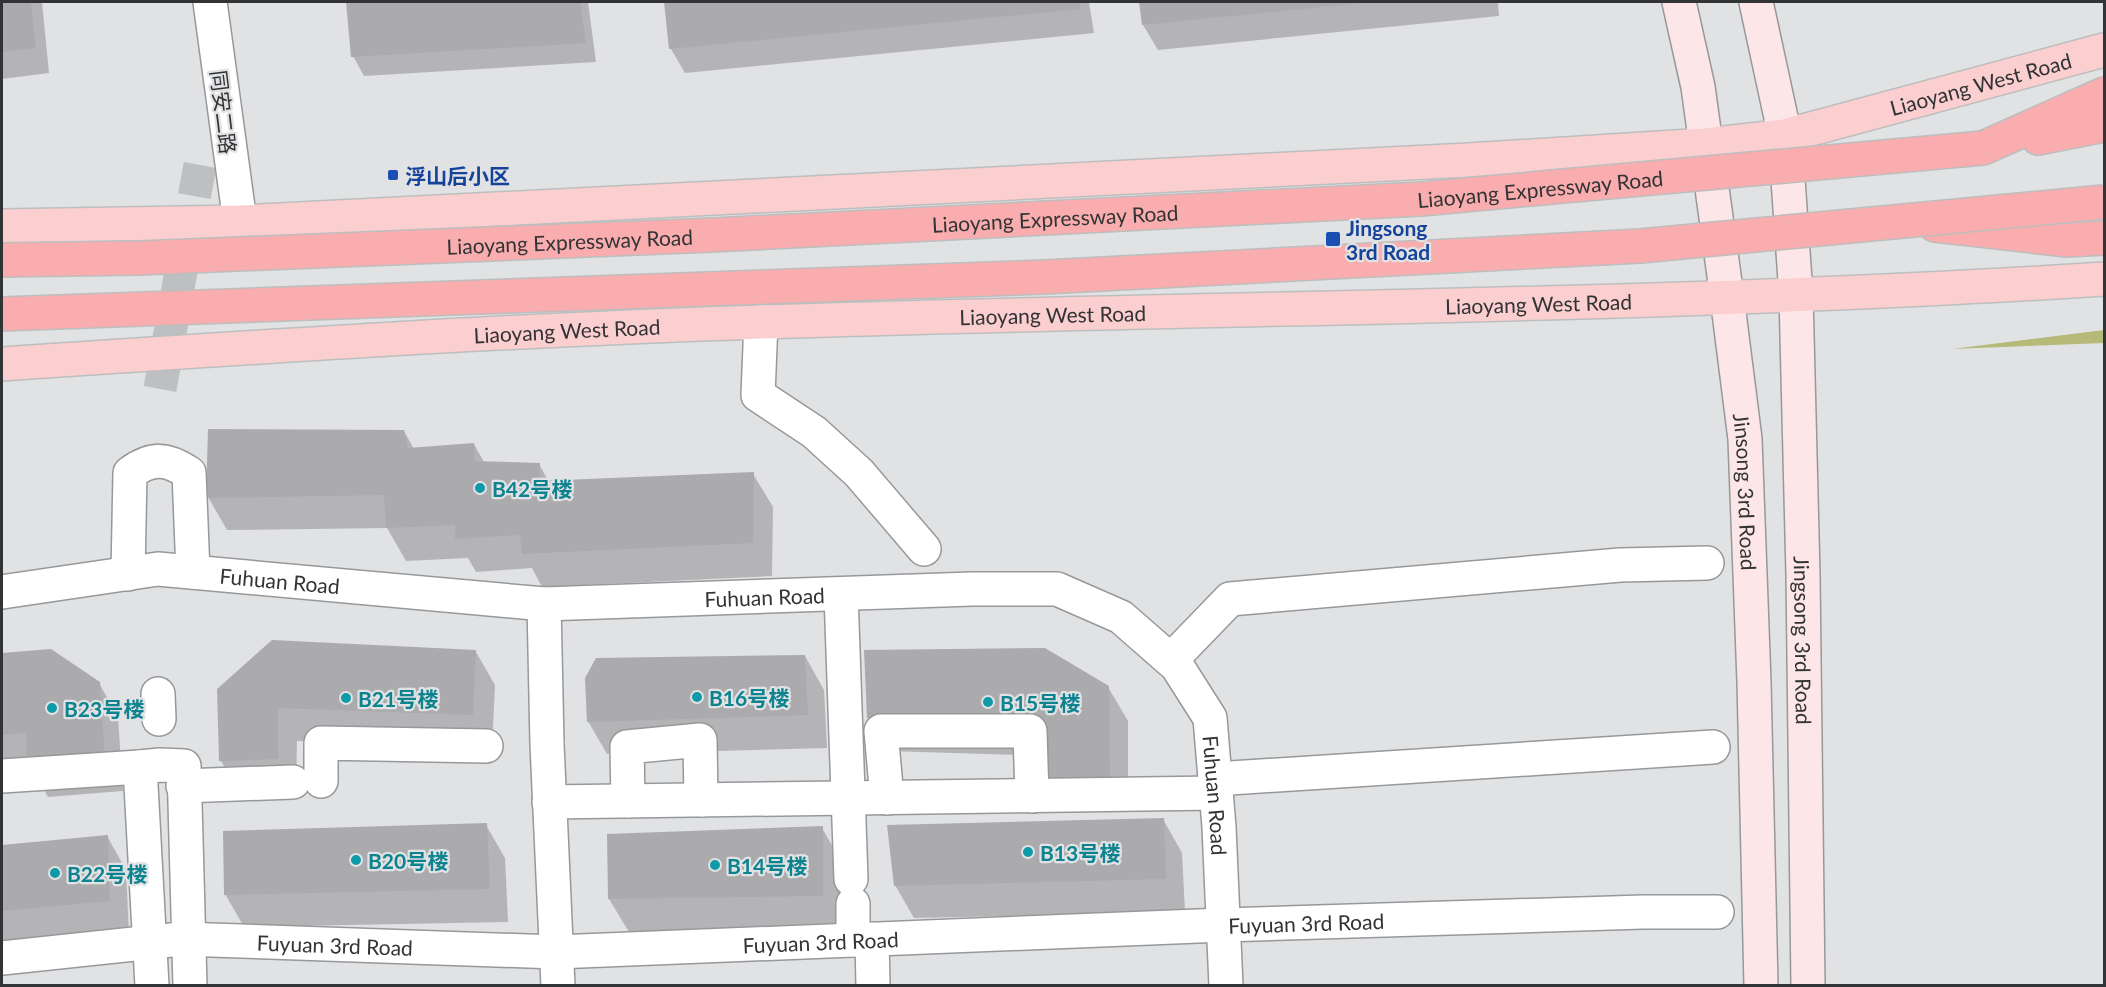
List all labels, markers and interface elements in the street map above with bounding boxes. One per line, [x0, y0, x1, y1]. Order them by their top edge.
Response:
street label: Liaoyang West Road [1887, 47, 2074, 120]
street label: 同安二路 [206, 69, 242, 155]
place label: 浮山后小区 [405, 163, 510, 188]
street label: Liaoyang Expressway Road [1416, 165, 1664, 212]
marker: 浮山后小区 [386, 168, 400, 182]
street label: Liaoyang Expressway Road [931, 199, 1179, 236]
place label: Jingsong 3rd Road [1346, 215, 1430, 264]
street label: Liaoyang Expressway Road [446, 223, 693, 258]
marker: Jingsong 3rd Road [1324, 230, 1342, 248]
street label: Liaoyang West Road [1445, 288, 1632, 318]
street label: Liaoyang West Road [959, 299, 1146, 329]
street label: Liaoyang West Road [473, 313, 661, 347]
street label: Jinsong 3rd Road [1729, 412, 1762, 571]
place label: B42号楼 [492, 476, 572, 501]
marker: B42号楼 [473, 481, 487, 495]
street label: Jingsong 3rd Road [1790, 556, 1817, 725]
street label: Fuhuan Road [219, 562, 341, 598]
street label: Fuhuan Road [704, 582, 825, 611]
place label: B16号楼 [709, 685, 789, 710]
place label: B21号楼 [358, 686, 438, 711]
marker: B16号楼 [690, 690, 704, 704]
place label: B15号楼 [1000, 690, 1080, 715]
marker: B21号楼 [339, 691, 353, 705]
marker: B15号楼 [981, 695, 995, 709]
place label: B23号楼 [64, 696, 144, 721]
marker: B23号楼 [45, 701, 59, 715]
street label: Fuhuan Road [1199, 734, 1233, 856]
place label: B13号楼 [1040, 840, 1120, 865]
marker: B13号楼 [1021, 845, 1035, 859]
place label: B20号楼 [368, 848, 448, 873]
marker: B20号楼 [349, 853, 363, 867]
place label: B14号楼 [727, 853, 807, 878]
marker: B14号楼 [708, 858, 722, 872]
place label: B22号楼 [67, 861, 147, 886]
marker: B22号楼 [48, 866, 62, 880]
street label: Fuyuan 3rd Road [1228, 908, 1385, 937]
street label: Fuyuan 3rd Road [742, 926, 899, 957]
street label: Fuyuan 3rd Road [256, 929, 413, 960]

